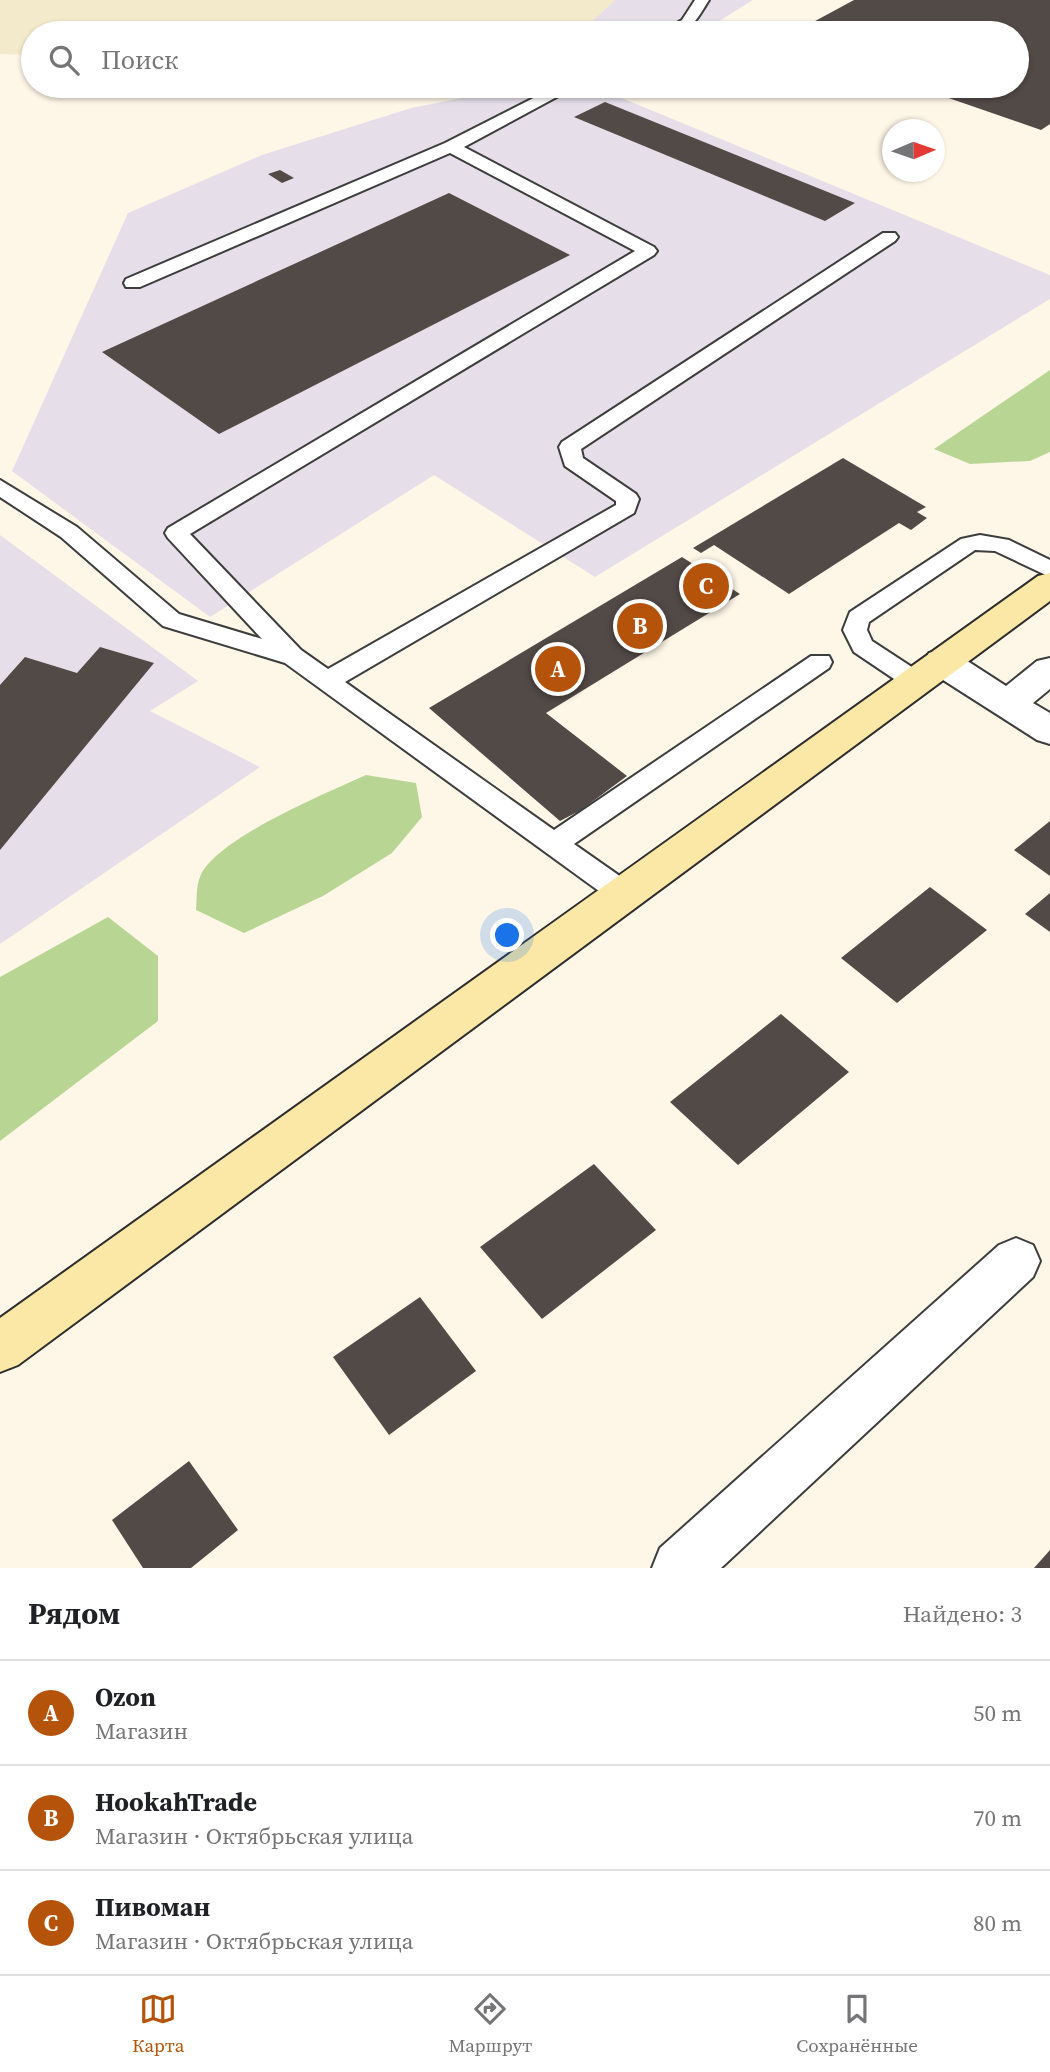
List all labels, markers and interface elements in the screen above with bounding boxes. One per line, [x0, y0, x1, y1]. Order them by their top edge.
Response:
search box [21, 21, 1029, 98]
icon: search [45, 41, 83, 79]
text: Поиск [101, 42, 178, 78]
north arrow [882, 119, 945, 182]
pin: C [683, 560, 729, 612]
pin: B [617, 600, 663, 652]
pin: A [535, 643, 581, 695]
your location [490, 918, 524, 952]
text: Рядом [28, 1593, 120, 1634]
text: Найдено: 3 [903, 1598, 1022, 1630]
text: Ozon [95, 1679, 156, 1715]
text: A [43, 1697, 59, 1729]
text: 50 m [973, 1697, 1022, 1729]
text: Магазин [95, 1715, 188, 1747]
text: HookahTrade [95, 1784, 257, 1820]
text: B [44, 1802, 58, 1834]
text: 70 m [973, 1802, 1022, 1834]
text: Магазин · Октябрьская улица [95, 1820, 414, 1852]
text: Пивоман [95, 1889, 210, 1925]
text: C [44, 1907, 58, 1939]
text: 80 m [973, 1907, 1022, 1939]
text: Магазин · Октябрьская улица [95, 1925, 414, 1957]
tab: Карта [132, 1990, 184, 2058]
tab: Маршрут [448, 1990, 532, 2058]
tab: Сохранённые [796, 1990, 918, 2058]

